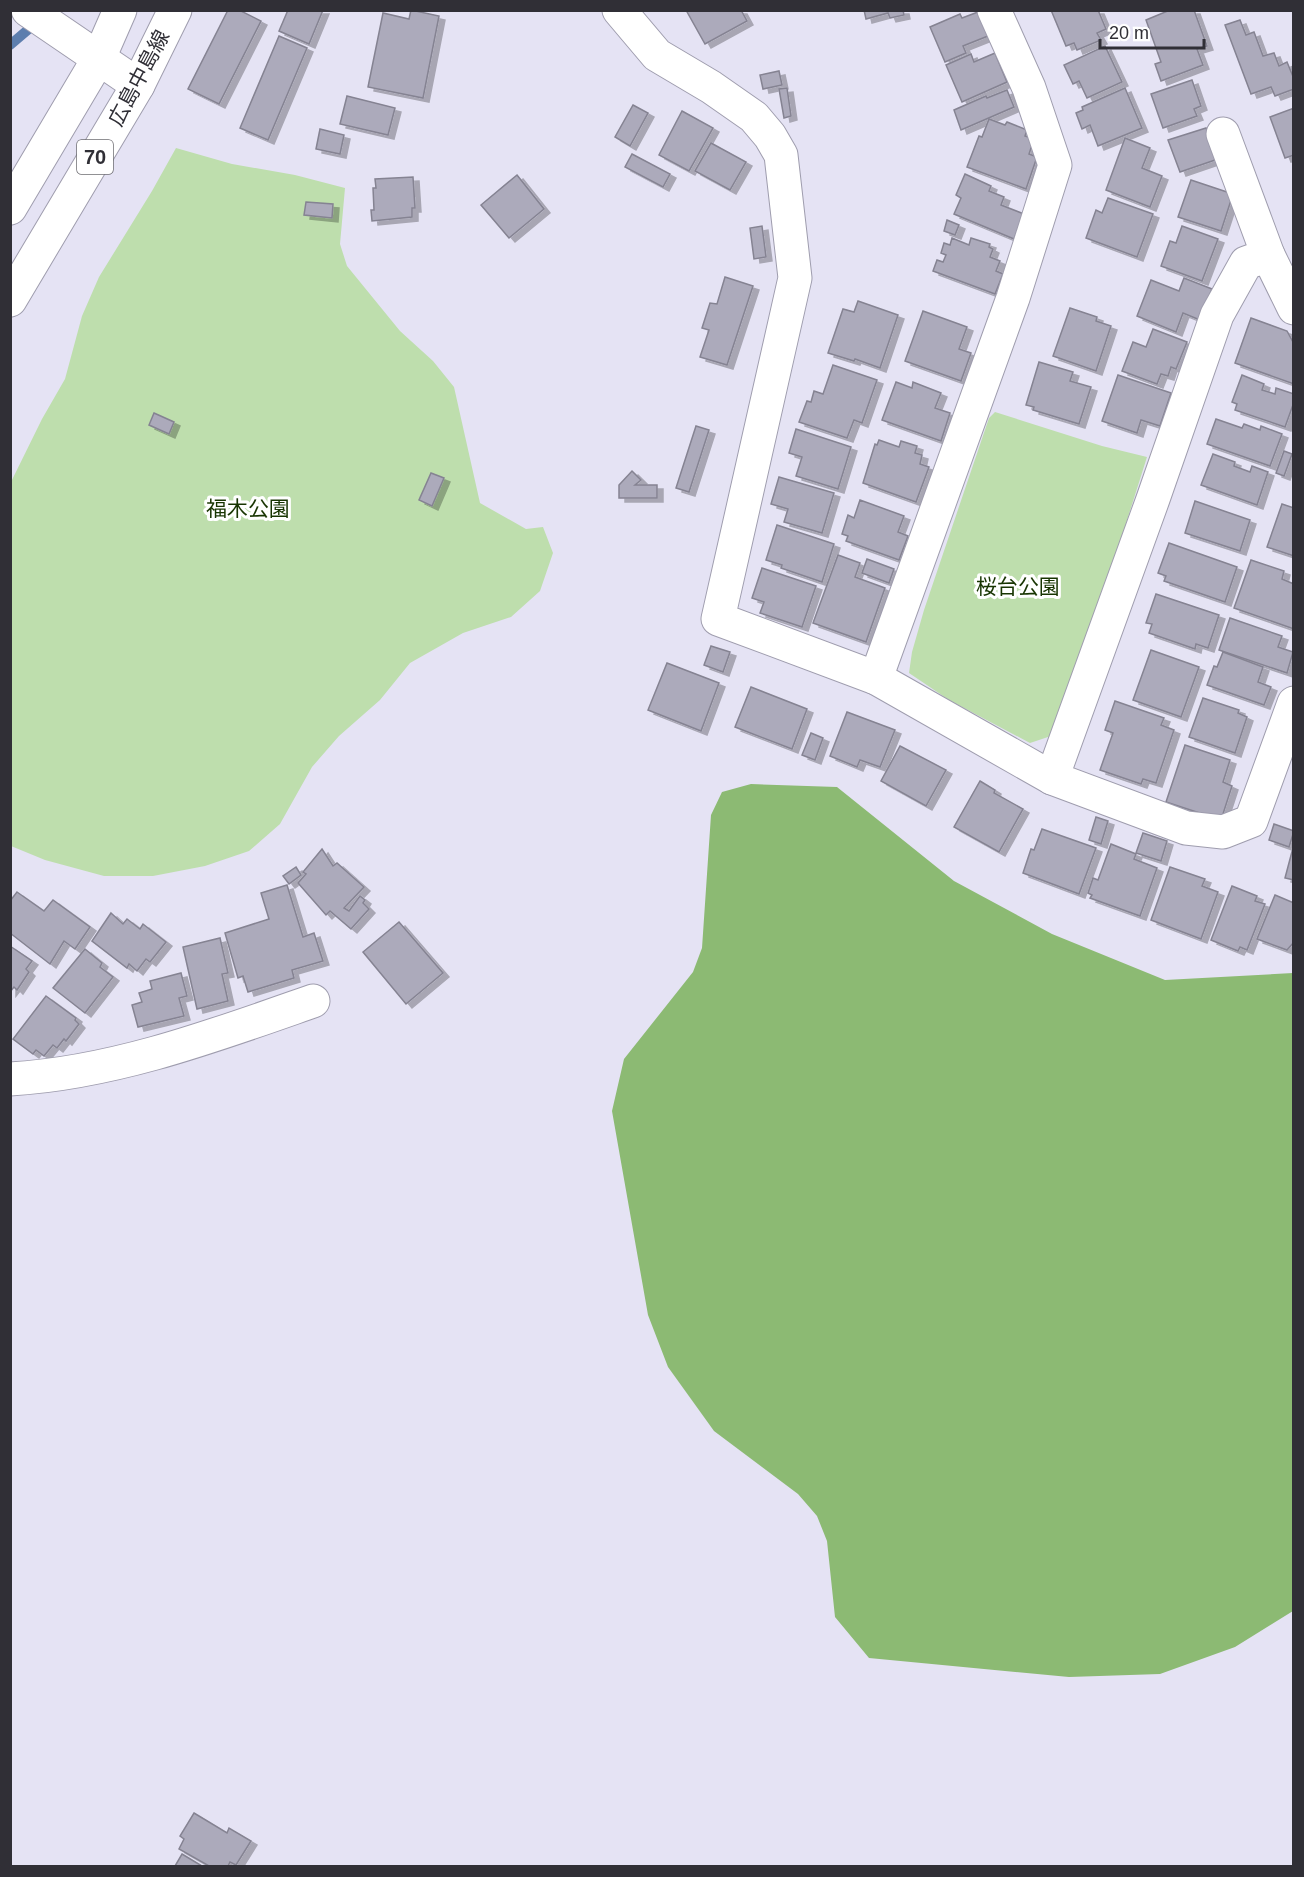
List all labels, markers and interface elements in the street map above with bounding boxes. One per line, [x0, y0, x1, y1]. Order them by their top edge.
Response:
scale bar [1100, 12, 1204, 50]
text: 20 m [1109, 23, 1149, 43]
street label: 広島中島線 [104, 26, 173, 130]
road number: 70 [77, 140, 113, 174]
park label: 福木公園 [206, 497, 290, 520]
park label: 桜台公園 [976, 575, 1060, 598]

